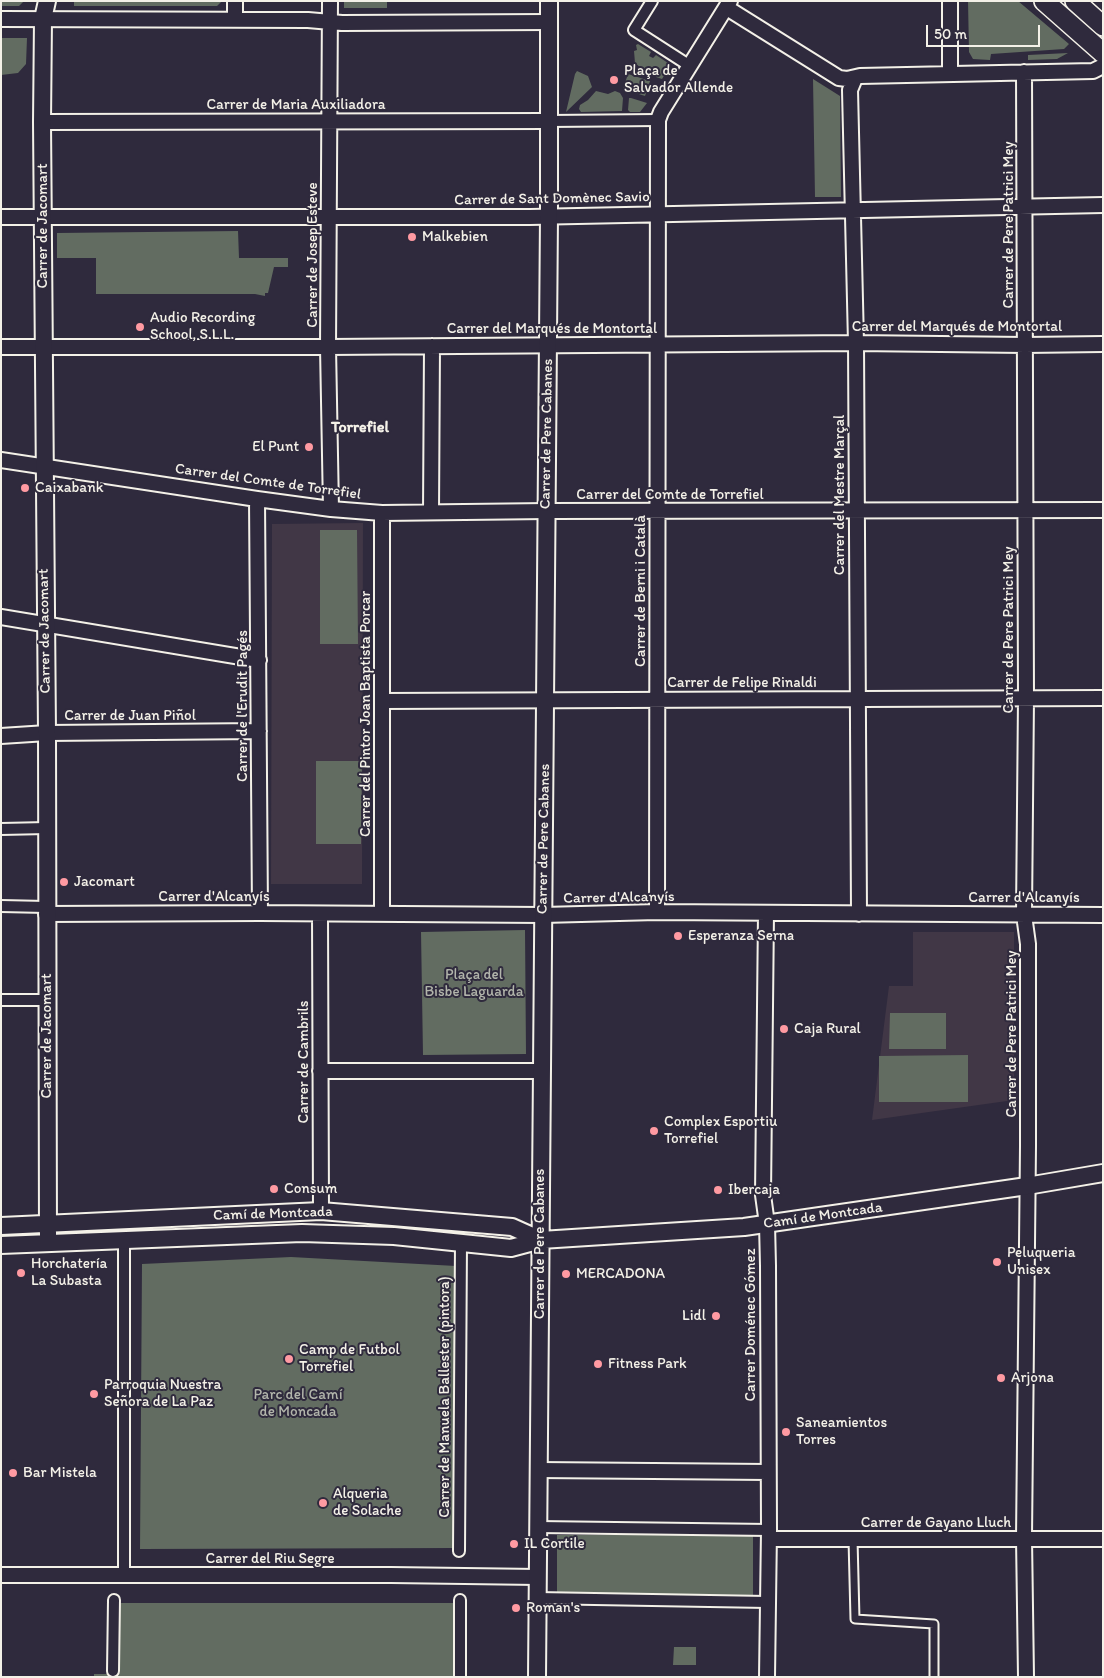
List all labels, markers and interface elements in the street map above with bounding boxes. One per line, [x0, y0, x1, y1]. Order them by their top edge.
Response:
scale bar [929, 15, 1043, 47]
text: 50 m [934, 25, 967, 43]
place label: Plaça de Salvador Allende [624, 62, 733, 97]
marker: Plaça de Salvador Allende [608, 74, 620, 86]
street label: Carrer de Maria Auxiliadora [206, 96, 386, 114]
street label: Carrer de Pere Patrici Mey [1000, 141, 1018, 309]
street label: Carrer de Jacomart [34, 163, 52, 289]
street label: Carrer de Josep Esteve [304, 182, 322, 328]
street label: Carrer de Sant Domènec Savio [454, 188, 650, 210]
place label: Malkebien [422, 228, 488, 246]
marker: Malkebien [406, 231, 418, 243]
place label: Audio Recording School, S.L.L. [150, 309, 255, 344]
street label: Carrer del Marqués de Montortal [852, 318, 1062, 336]
street label: Carrer del Marqués de Montortal [447, 320, 657, 338]
marker: Audio Recording School, S.L.L. [134, 321, 146, 333]
street label: Carrer de Pere Cabanes [537, 359, 557, 509]
street label: Carrer del Mestre Marçal [831, 415, 849, 575]
district label: Torrefiel [331, 418, 389, 438]
place label: El Punt [252, 438, 299, 456]
marker: El Punt [303, 441, 315, 453]
street label: Carrer del Comte de Torrefiel [174, 460, 362, 504]
place label: Caixabank [35, 479, 103, 497]
marker: Caixabank [19, 482, 31, 494]
street label: Carrer del Comte de Torrefiel [576, 486, 764, 504]
street label: Carrer de Berni i Català [632, 515, 650, 667]
street label: Carrer de Pere Patrici Mey [1000, 546, 1018, 714]
street label: Carrer de Jacomart [35, 568, 55, 694]
street label: Carrer del Pintor Joan Baptista Porcar [357, 591, 375, 837]
street label: Carrer de l'Erudit Pagés [234, 630, 252, 782]
street label: Carrer de Felipe Rinaldi [667, 674, 817, 692]
street label: Carrer de Juan Piñol [64, 707, 196, 725]
street label: Carrer de Pere Cabanes [534, 764, 554, 914]
place label: Jacomart [74, 873, 135, 891]
marker: Jacomart [58, 876, 70, 888]
street label: Carrer d'Alcanyís [158, 888, 270, 906]
street label: Carrer d'Alcanyís [563, 888, 675, 908]
street label: Carrer d'Alcanyís [968, 889, 1080, 907]
place label: Esperanza Serna [688, 927, 794, 945]
marker: Esperanza Serna [672, 930, 684, 942]
street label: Carrer de Pere Patrici Mey [1003, 950, 1021, 1118]
park label: Plaça del Bisbe Laguarda [424, 966, 524, 1001]
street label: Carrer de Jacomart [38, 973, 56, 1099]
street label: Carrer de Cambrils [295, 1001, 313, 1123]
place label: Caja Rural [794, 1020, 861, 1038]
marker: Caja Rural [778, 1023, 790, 1035]
place label: Complex Esportiu Torrefiel [664, 1113, 777, 1148]
marker: Complex Esportiu Torrefiel [648, 1125, 660, 1137]
street label: Carrer de Pere Cabanes [531, 1169, 549, 1319]
place label: Consum [284, 1180, 337, 1198]
place label: Ibercaja [728, 1181, 780, 1199]
marker: Consum [268, 1183, 280, 1195]
marker: Ibercaja [712, 1184, 724, 1196]
street label: Camí de Montcada [762, 1199, 884, 1233]
street label: Camí de Montcada [213, 1203, 333, 1225]
place label: Peluqueria Unisex [1007, 1244, 1075, 1279]
street label: Carrer Doménec Gómez [742, 1248, 760, 1402]
place label: Horchatería La Subasta [31, 1255, 107, 1290]
marker: Peluqueria Unisex [991, 1256, 1003, 1268]
place label: MERCADONA [576, 1265, 665, 1283]
marker: Horchatería La Subasta [15, 1267, 27, 1279]
marker: MERCADONA [560, 1268, 572, 1280]
street label: Carrer de Manuela Ballester (pintora) [436, 1276, 454, 1518]
place label: Lidl [682, 1307, 706, 1325]
marker: Lidl [710, 1310, 722, 1322]
place label: Camp de Futbol Torrefiel [299, 1341, 400, 1376]
marker: Camp de Futbol Torrefiel [283, 1353, 295, 1365]
place label: Fitness Park [608, 1355, 687, 1373]
marker: Fitness Park [592, 1358, 604, 1370]
place label: Arjona [1011, 1369, 1054, 1387]
marker: Arjona [995, 1372, 1007, 1384]
place label: Parroquia Nuestra Señora de La Paz [104, 1376, 221, 1411]
park label: Parc del Camí de Moncada [254, 1386, 342, 1421]
marker: Parroquia Nuestra Señora de La Paz [88, 1388, 100, 1400]
place label: Saneamientos Torres [796, 1414, 887, 1449]
marker: Saneamientos Torres [780, 1426, 792, 1438]
place label: Bar Mistela [23, 1464, 97, 1482]
marker: Bar Mistela [7, 1467, 19, 1479]
place label: Alqueria de Solache [333, 1485, 402, 1520]
marker: Alqueria de Solache [317, 1497, 329, 1509]
street label: Carrer de Gayano Lluch [861, 1514, 1011, 1532]
place label: IL Cortile [524, 1535, 585, 1553]
marker: IL Cortile [508, 1538, 520, 1550]
street label: Carrer del Riu Segre [205, 1550, 335, 1568]
place label: Roman's [526, 1599, 580, 1617]
marker: Roman's [510, 1602, 522, 1614]

